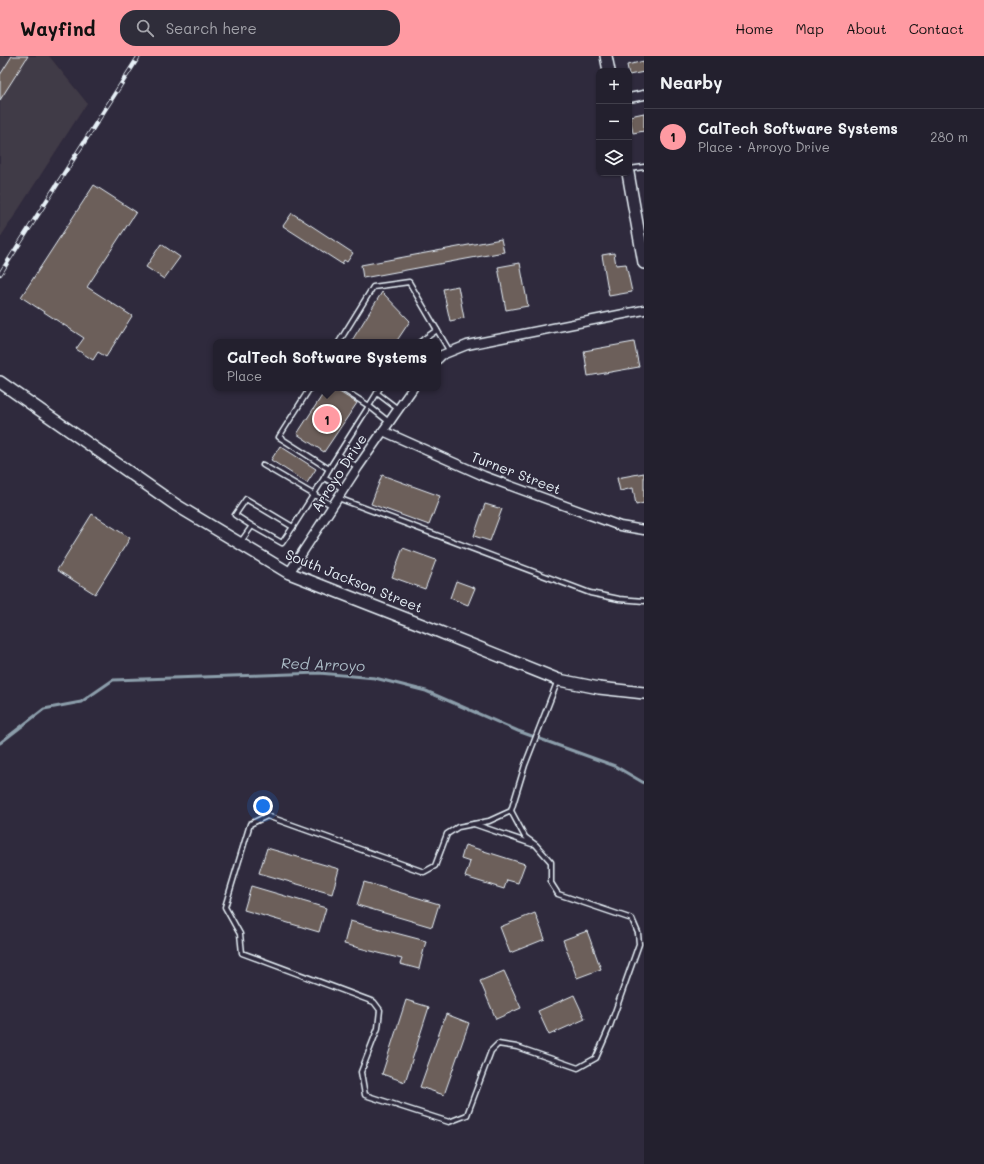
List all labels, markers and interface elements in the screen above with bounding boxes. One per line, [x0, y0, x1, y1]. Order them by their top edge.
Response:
search box [120, 10, 400, 46]
text: Wayfind [20, 16, 96, 41]
icon: search [134, 17, 156, 39]
text: Search here [166, 18, 257, 38]
text: Home [735, 19, 773, 38]
text: Map [795, 19, 824, 38]
text: About [846, 19, 887, 38]
text: Contact [909, 19, 964, 38]
map controls [596, 68, 632, 176]
button: + [596, 68, 632, 104]
text: Nearby [660, 71, 722, 93]
button: − [596, 104, 632, 140]
text: CalTech Software Systems [698, 118, 898, 138]
text: 1 [670, 128, 676, 145]
text: 280 m [930, 128, 968, 145]
text: Place · Arroyo Drive [698, 138, 830, 155]
button: layers [596, 140, 632, 176]
popup [213, 339, 441, 391]
text: CalTech Software Systems [227, 347, 427, 367]
text: Place [227, 367, 262, 384]
pin: 1 [314, 404, 340, 434]
street label: Arroyo Drive [306, 430, 371, 515]
street label: Turner Street [468, 447, 564, 498]
street label: South Jackson Street [283, 544, 426, 617]
water label: Red Arroyo [281, 653, 366, 675]
your location [253, 796, 273, 816]

